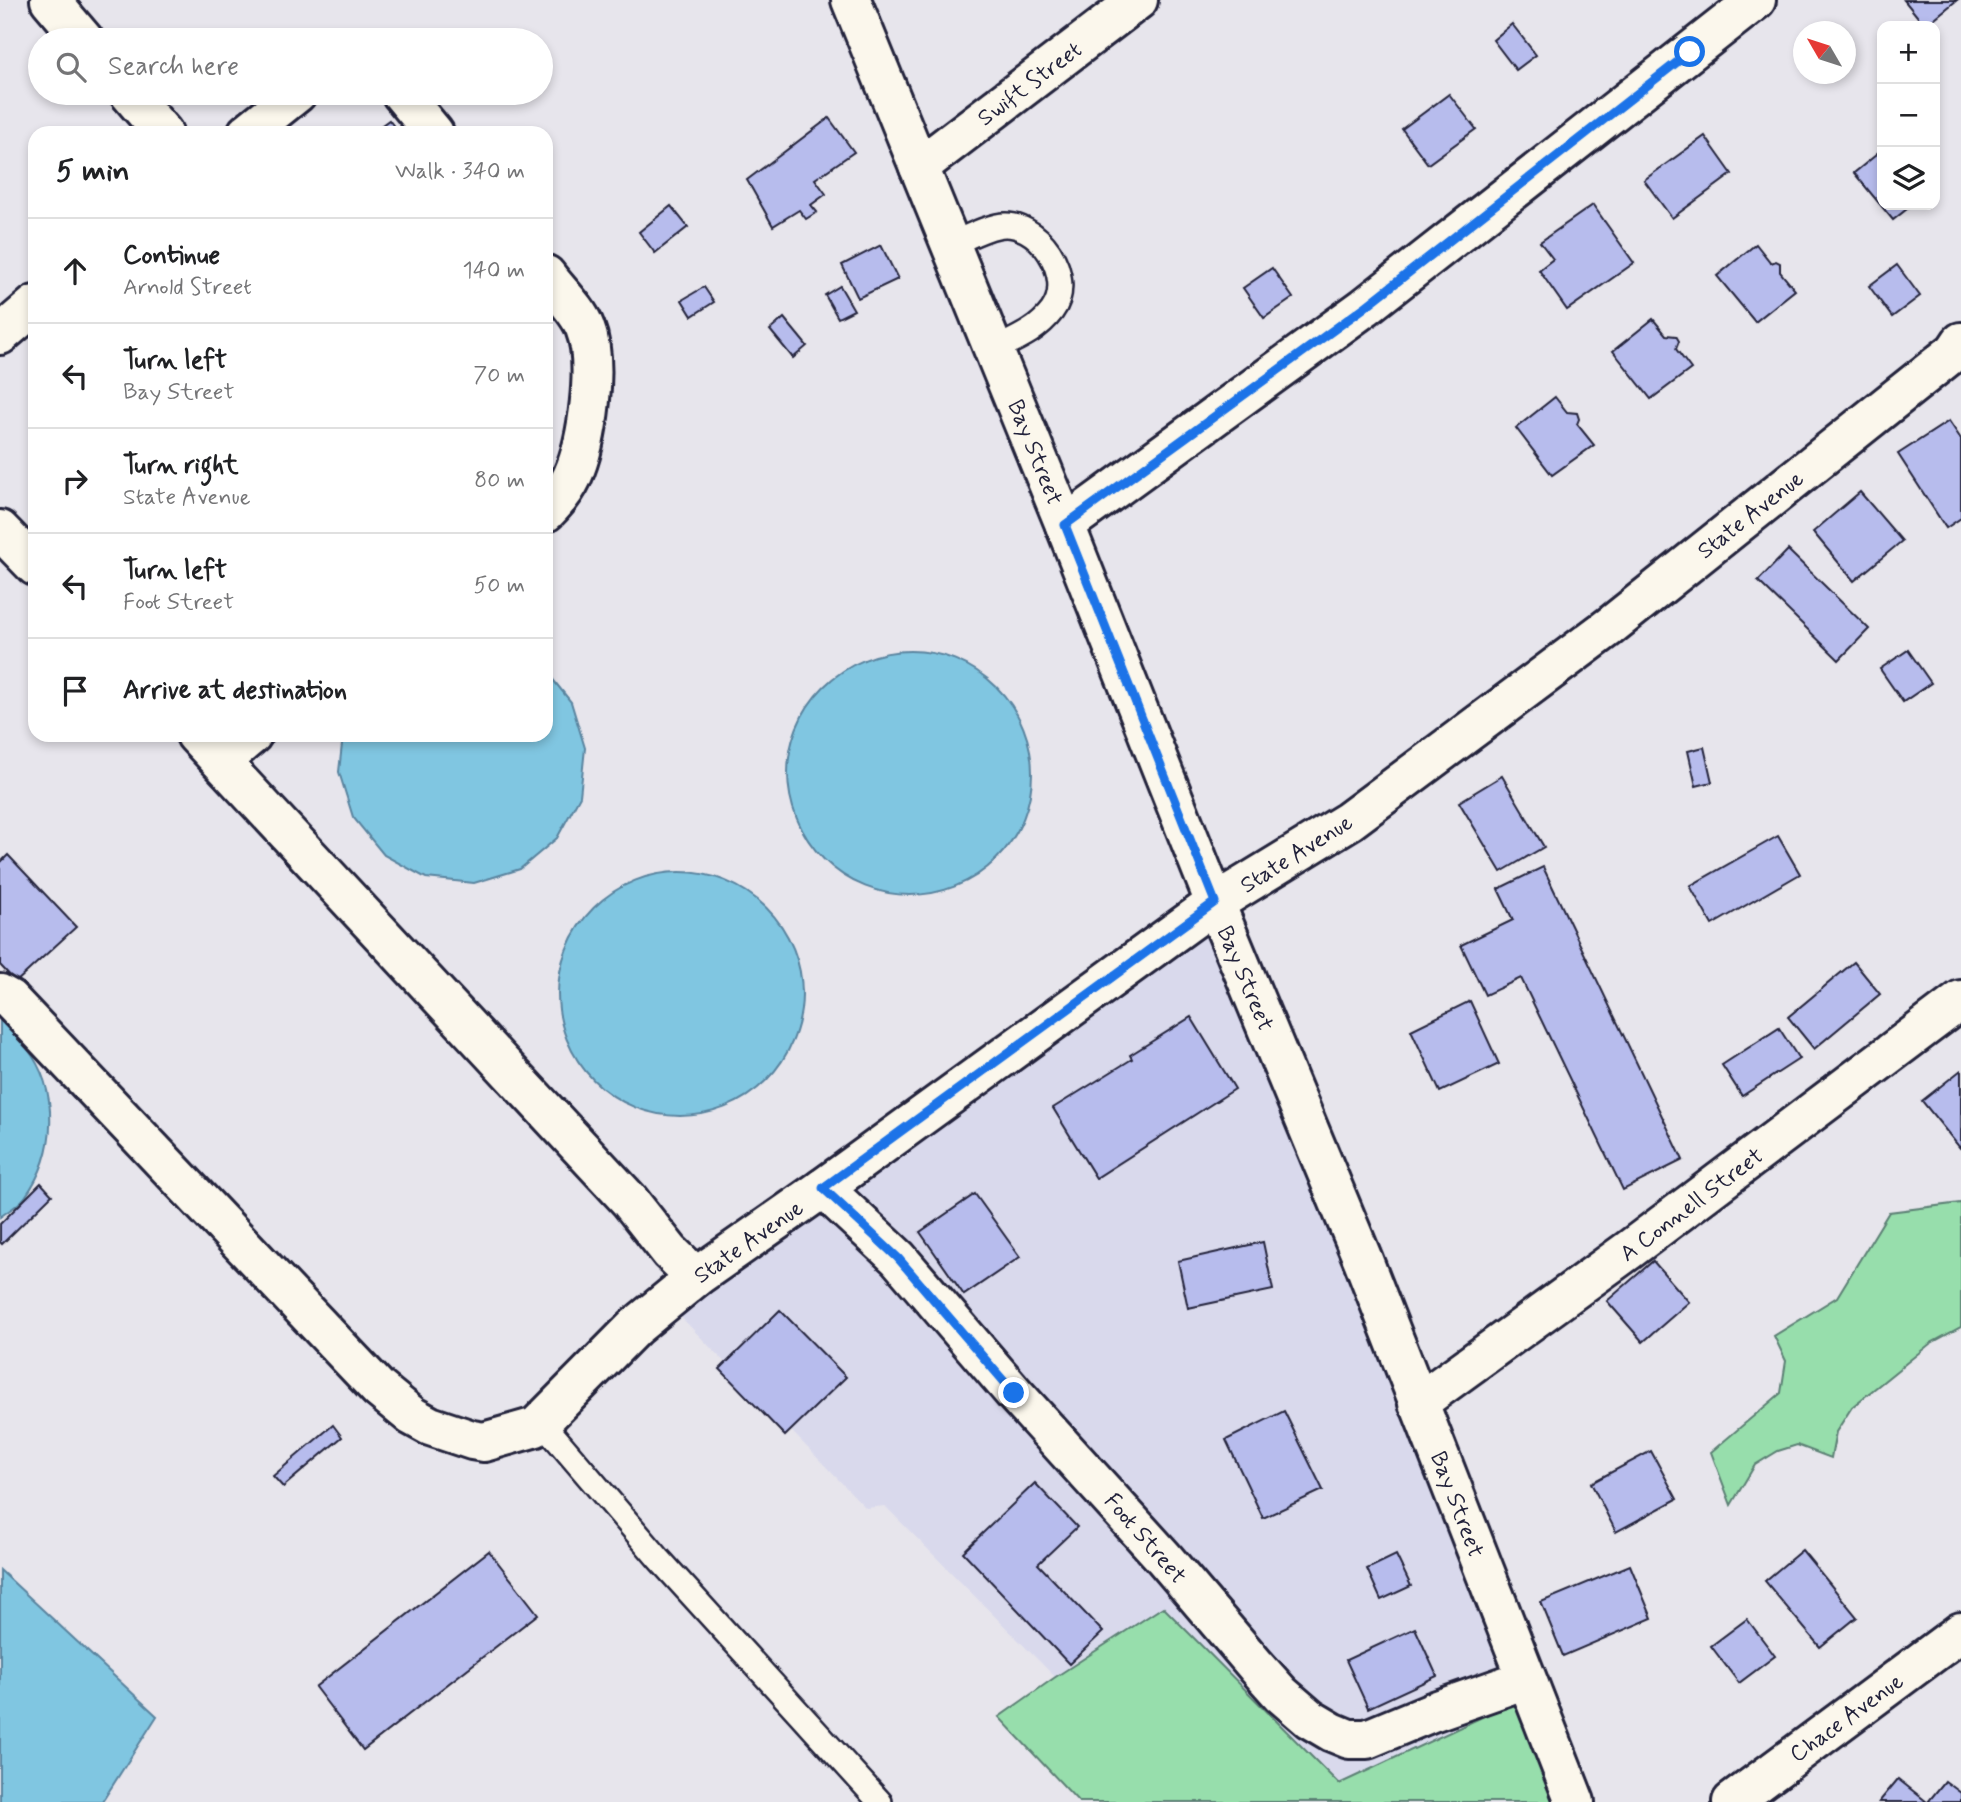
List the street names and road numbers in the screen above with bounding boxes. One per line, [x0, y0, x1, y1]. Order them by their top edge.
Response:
street label: Swift Street [972, 35, 1089, 134]
street label: Bay Street [999, 396, 1069, 510]
street label: State Avenue [1692, 464, 1811, 567]
street label: State Avenue [1235, 808, 1359, 901]
street label: Bay Street [1209, 922, 1280, 1036]
street label: A Connell Street [1614, 1142, 1770, 1270]
street label: State Avenue [688, 1194, 810, 1291]
street label: Bay Street [1422, 1447, 1490, 1562]
street label: Foot Street [1097, 1488, 1192, 1591]
street label: Chace Avenue [1784, 1667, 1910, 1770]

